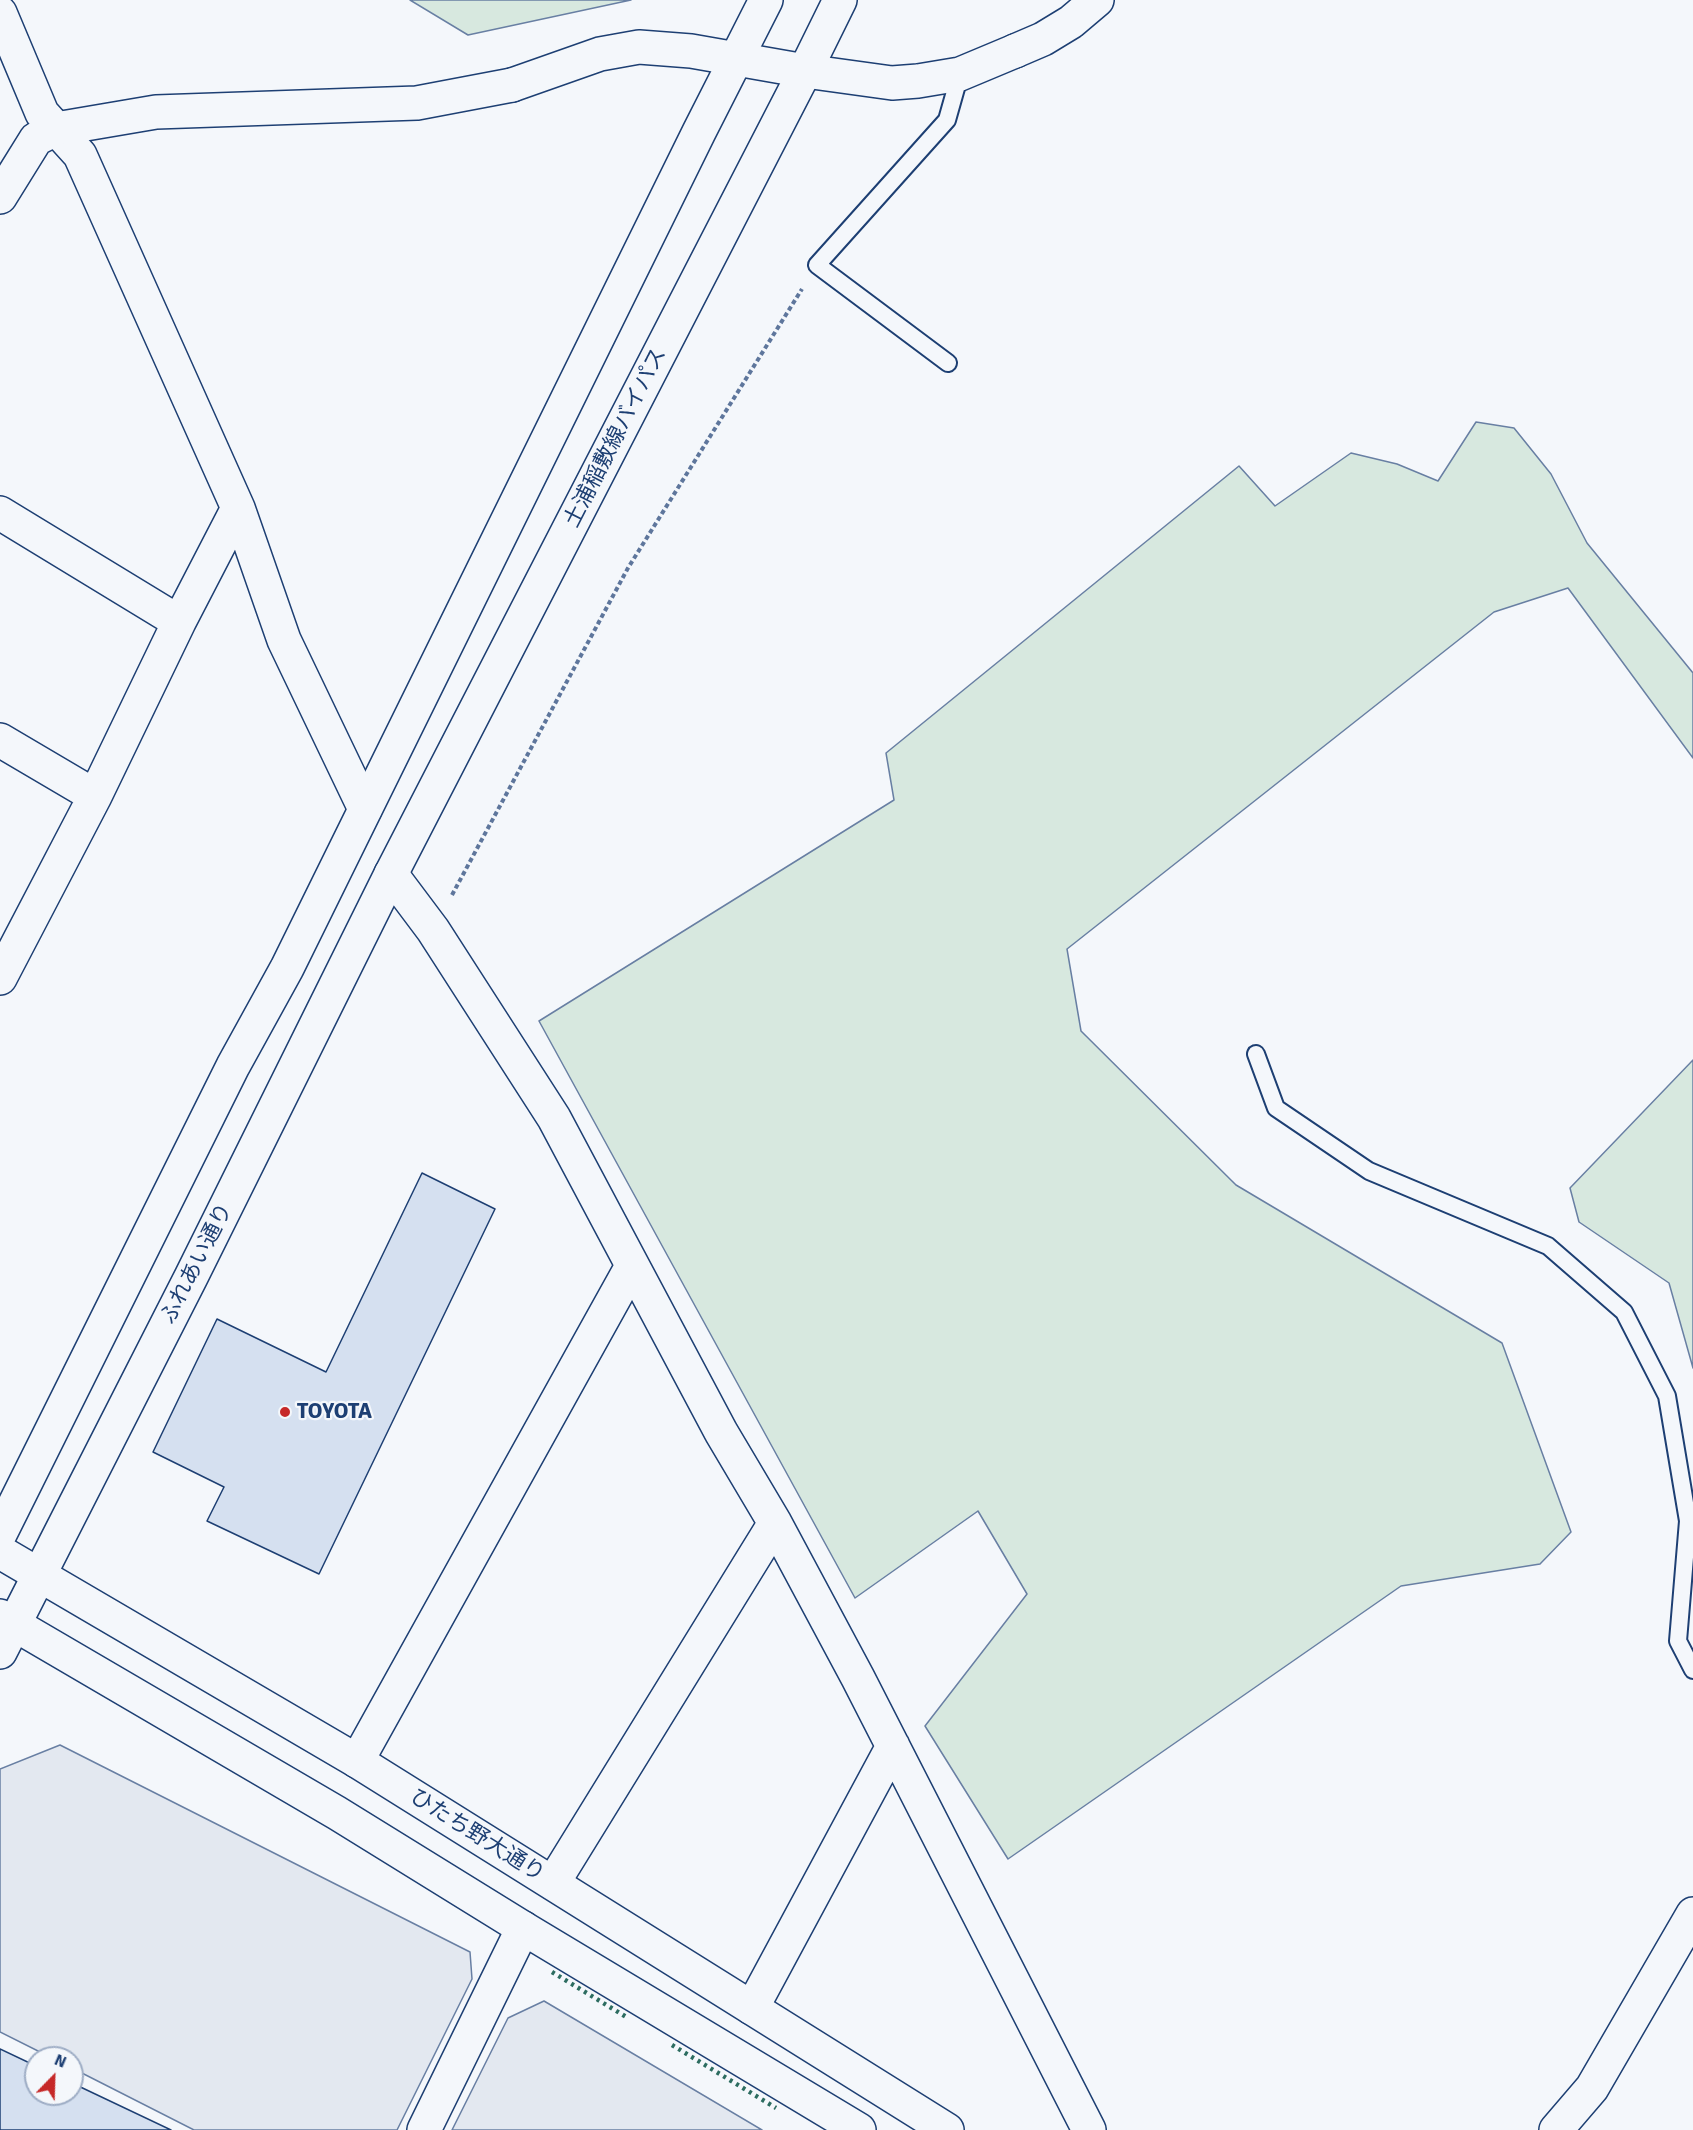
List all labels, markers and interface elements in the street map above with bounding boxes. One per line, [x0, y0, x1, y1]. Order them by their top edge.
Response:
street label: 土浦稲敷線バイパス [559, 344, 673, 532]
street label: ふれあい通り [155, 1199, 239, 1329]
place label: TOYOTA [297, 1399, 372, 1425]
marker: TOYOTA [278, 1405, 292, 1419]
street label: ひたち野大通り [405, 1784, 549, 1888]
north arrow [24, 2046, 84, 2106]
text: N [51, 2050, 69, 2073]

